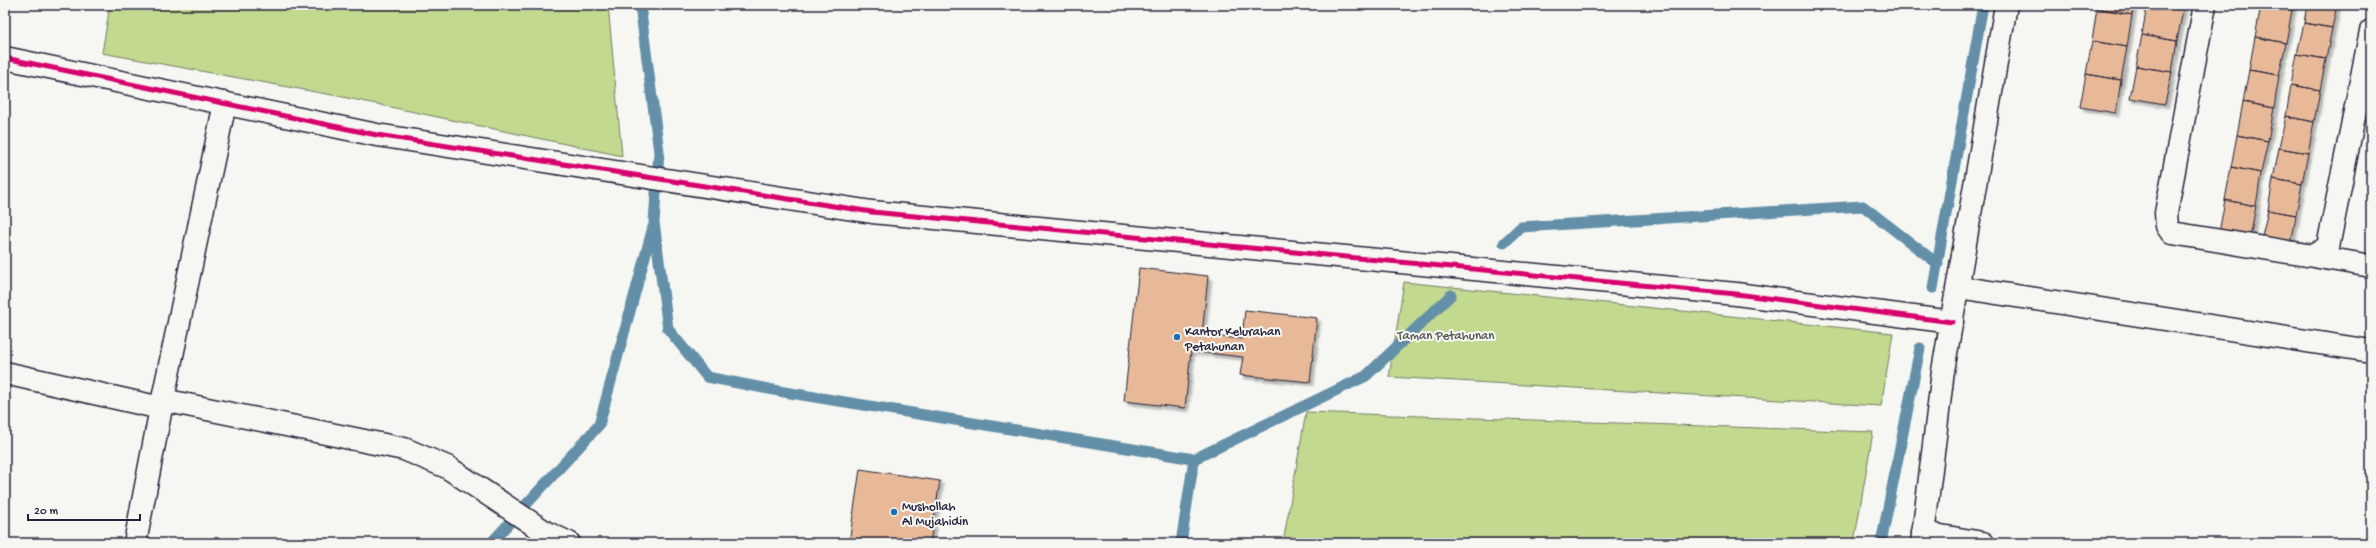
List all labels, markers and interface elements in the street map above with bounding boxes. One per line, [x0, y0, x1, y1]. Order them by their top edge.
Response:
place label: Kantor Kelurahan Petahunan [1184, 325, 1281, 355]
park label: Taman Petahunan [1397, 329, 1495, 344]
marker: Kantor Kelurahan Petahunan [1172, 332, 1182, 342]
scale bar [28, 496, 140, 522]
place label: Mushollah Al Mujahidin [902, 500, 969, 530]
text: 20 m [34, 505, 59, 519]
marker: Mushollah Al Mujahidin [889, 507, 899, 517]

